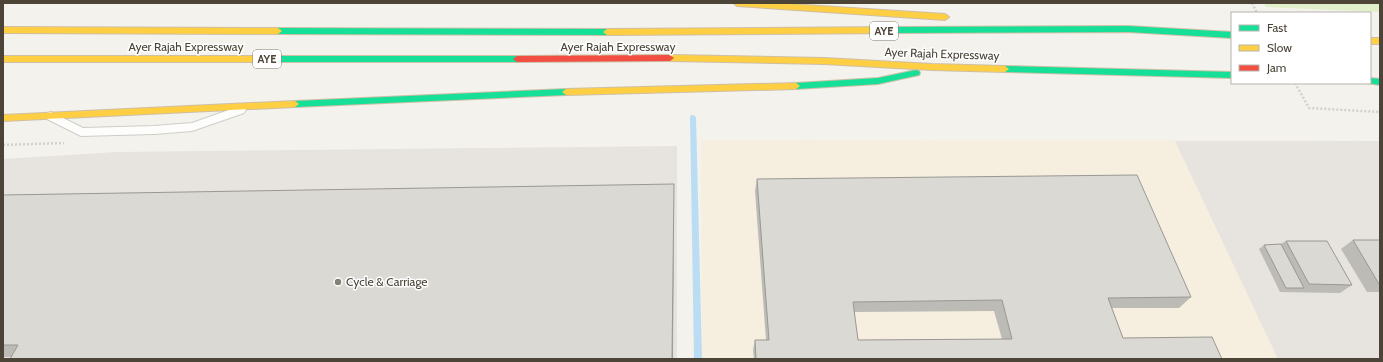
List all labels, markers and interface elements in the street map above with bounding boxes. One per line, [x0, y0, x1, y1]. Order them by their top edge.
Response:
legend [1231, 12, 1371, 84]
text: Fast [1267, 20, 1287, 35]
road number: AYE [870, 22, 898, 40]
street label: Ayer Rajah Expressway [129, 39, 243, 54]
street label: Ayer Rajah Expressway [561, 39, 675, 54]
text: Slow [1267, 40, 1292, 55]
street label: Ayer Rajah Expressway [884, 44, 1000, 63]
road number: AYE [253, 50, 281, 68]
text: Jam [1266, 60, 1286, 75]
place label: Cycle & Carriage [346, 274, 428, 289]
marker: Cycle & Carriage [333, 277, 343, 287]

